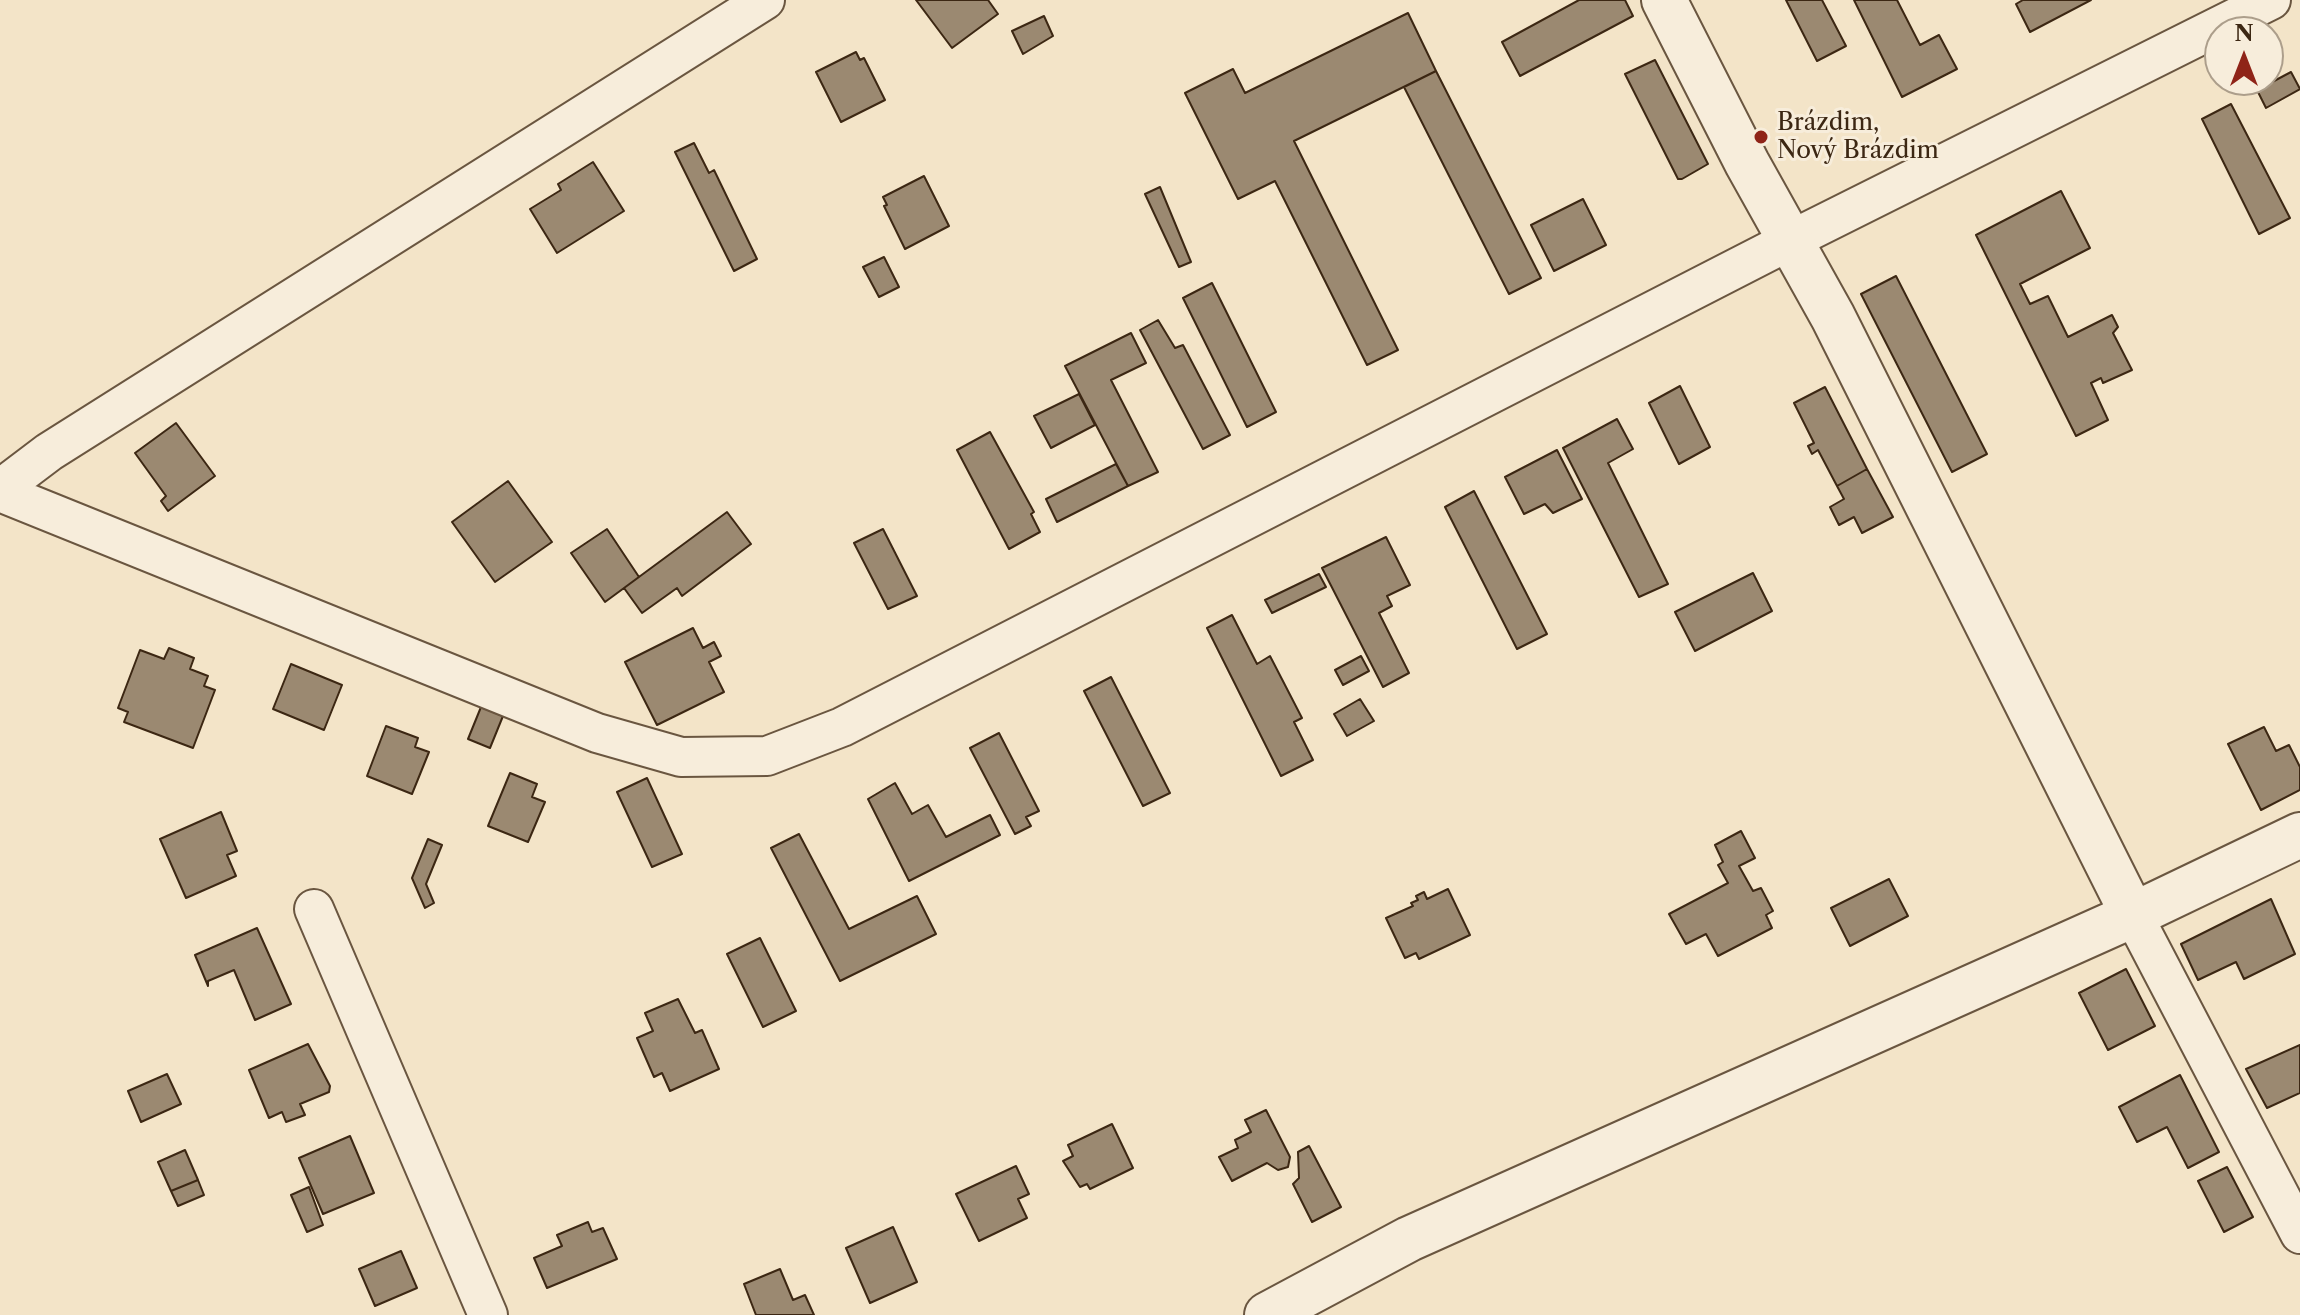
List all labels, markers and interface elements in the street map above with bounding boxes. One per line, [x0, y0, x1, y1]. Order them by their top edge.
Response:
north arrow [2204, 16, 2284, 96]
text: N [2234, 20, 2254, 47]
place label: Brázdim, Nový Brázdim [1777, 109, 1939, 165]
marker: Brázdim, Nový Brázdim [1752, 128, 1770, 146]

